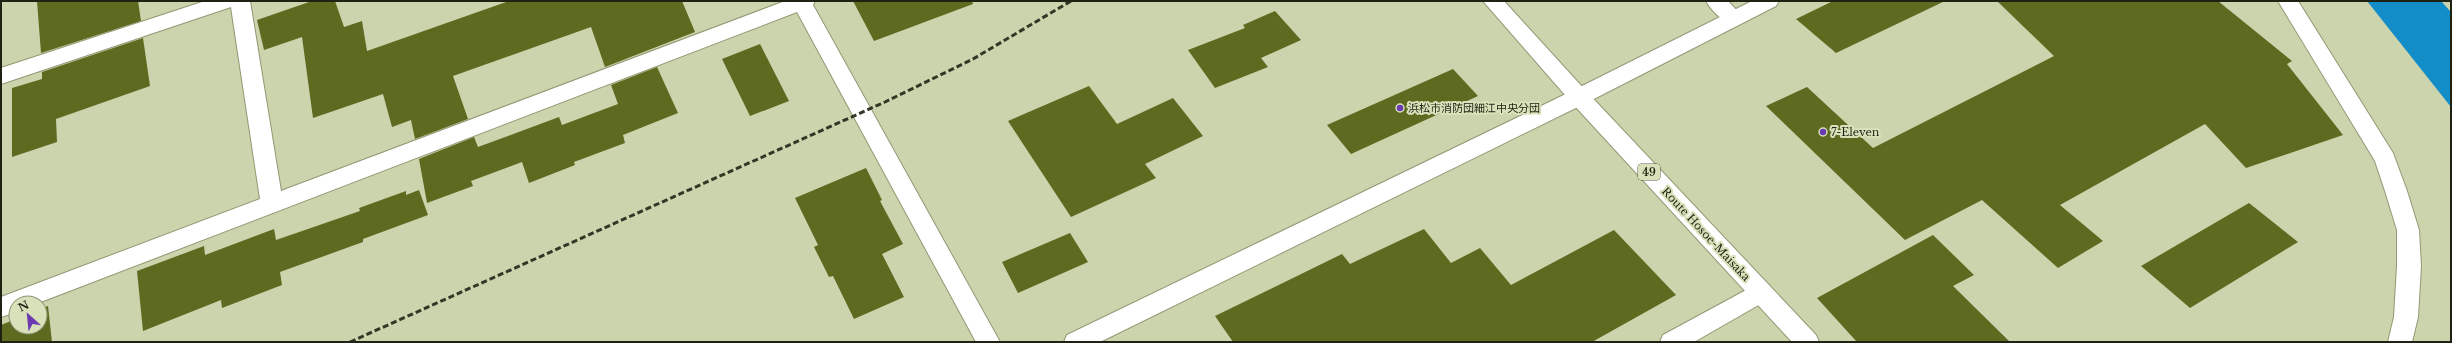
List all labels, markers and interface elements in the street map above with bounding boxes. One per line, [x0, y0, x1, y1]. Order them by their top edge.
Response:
place label: 浜松市消防団細江中央分団 [1408, 101, 1540, 115]
marker: 浜松市消防団細江中央分団 [1395, 103, 1405, 113]
place label: 7-Eleven [1831, 125, 1880, 139]
marker: 7-Eleven [1818, 127, 1828, 137]
road number: 49 [1638, 164, 1660, 180]
street label: Route Hosoe-Maisaka [1659, 184, 1754, 284]
north arrow [8, 295, 48, 335]
text: N [16, 297, 32, 315]

